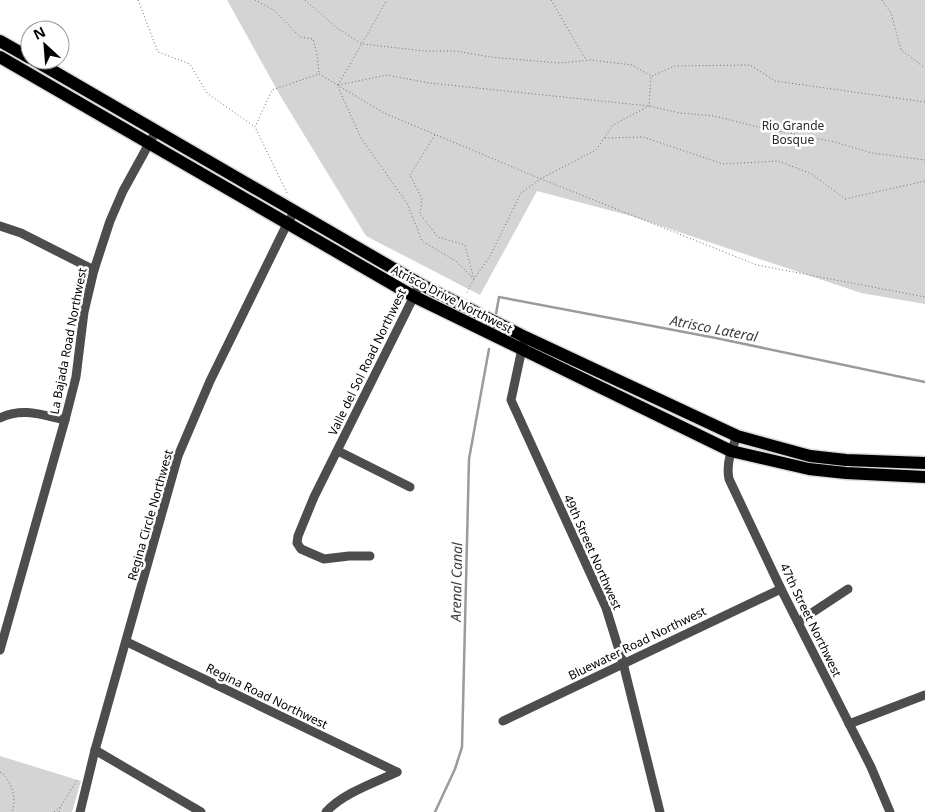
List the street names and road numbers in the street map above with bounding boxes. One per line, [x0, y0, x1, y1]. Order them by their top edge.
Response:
street label: Atrisco Drive Northwest [388, 261, 516, 337]
street label: La Bajada Road Northwest [45, 266, 91, 416]
street label: Valle del Sol Road Northwest [324, 285, 410, 438]
street label: Regina Circle Northwest [123, 447, 177, 582]
street label: 49th Street Northwest [560, 492, 626, 613]
street label: 47th Street Northwest [776, 560, 846, 680]
street label: Bluewater Road Northwest [565, 602, 709, 684]
street label: Regina Road Northwest [203, 659, 331, 733]

